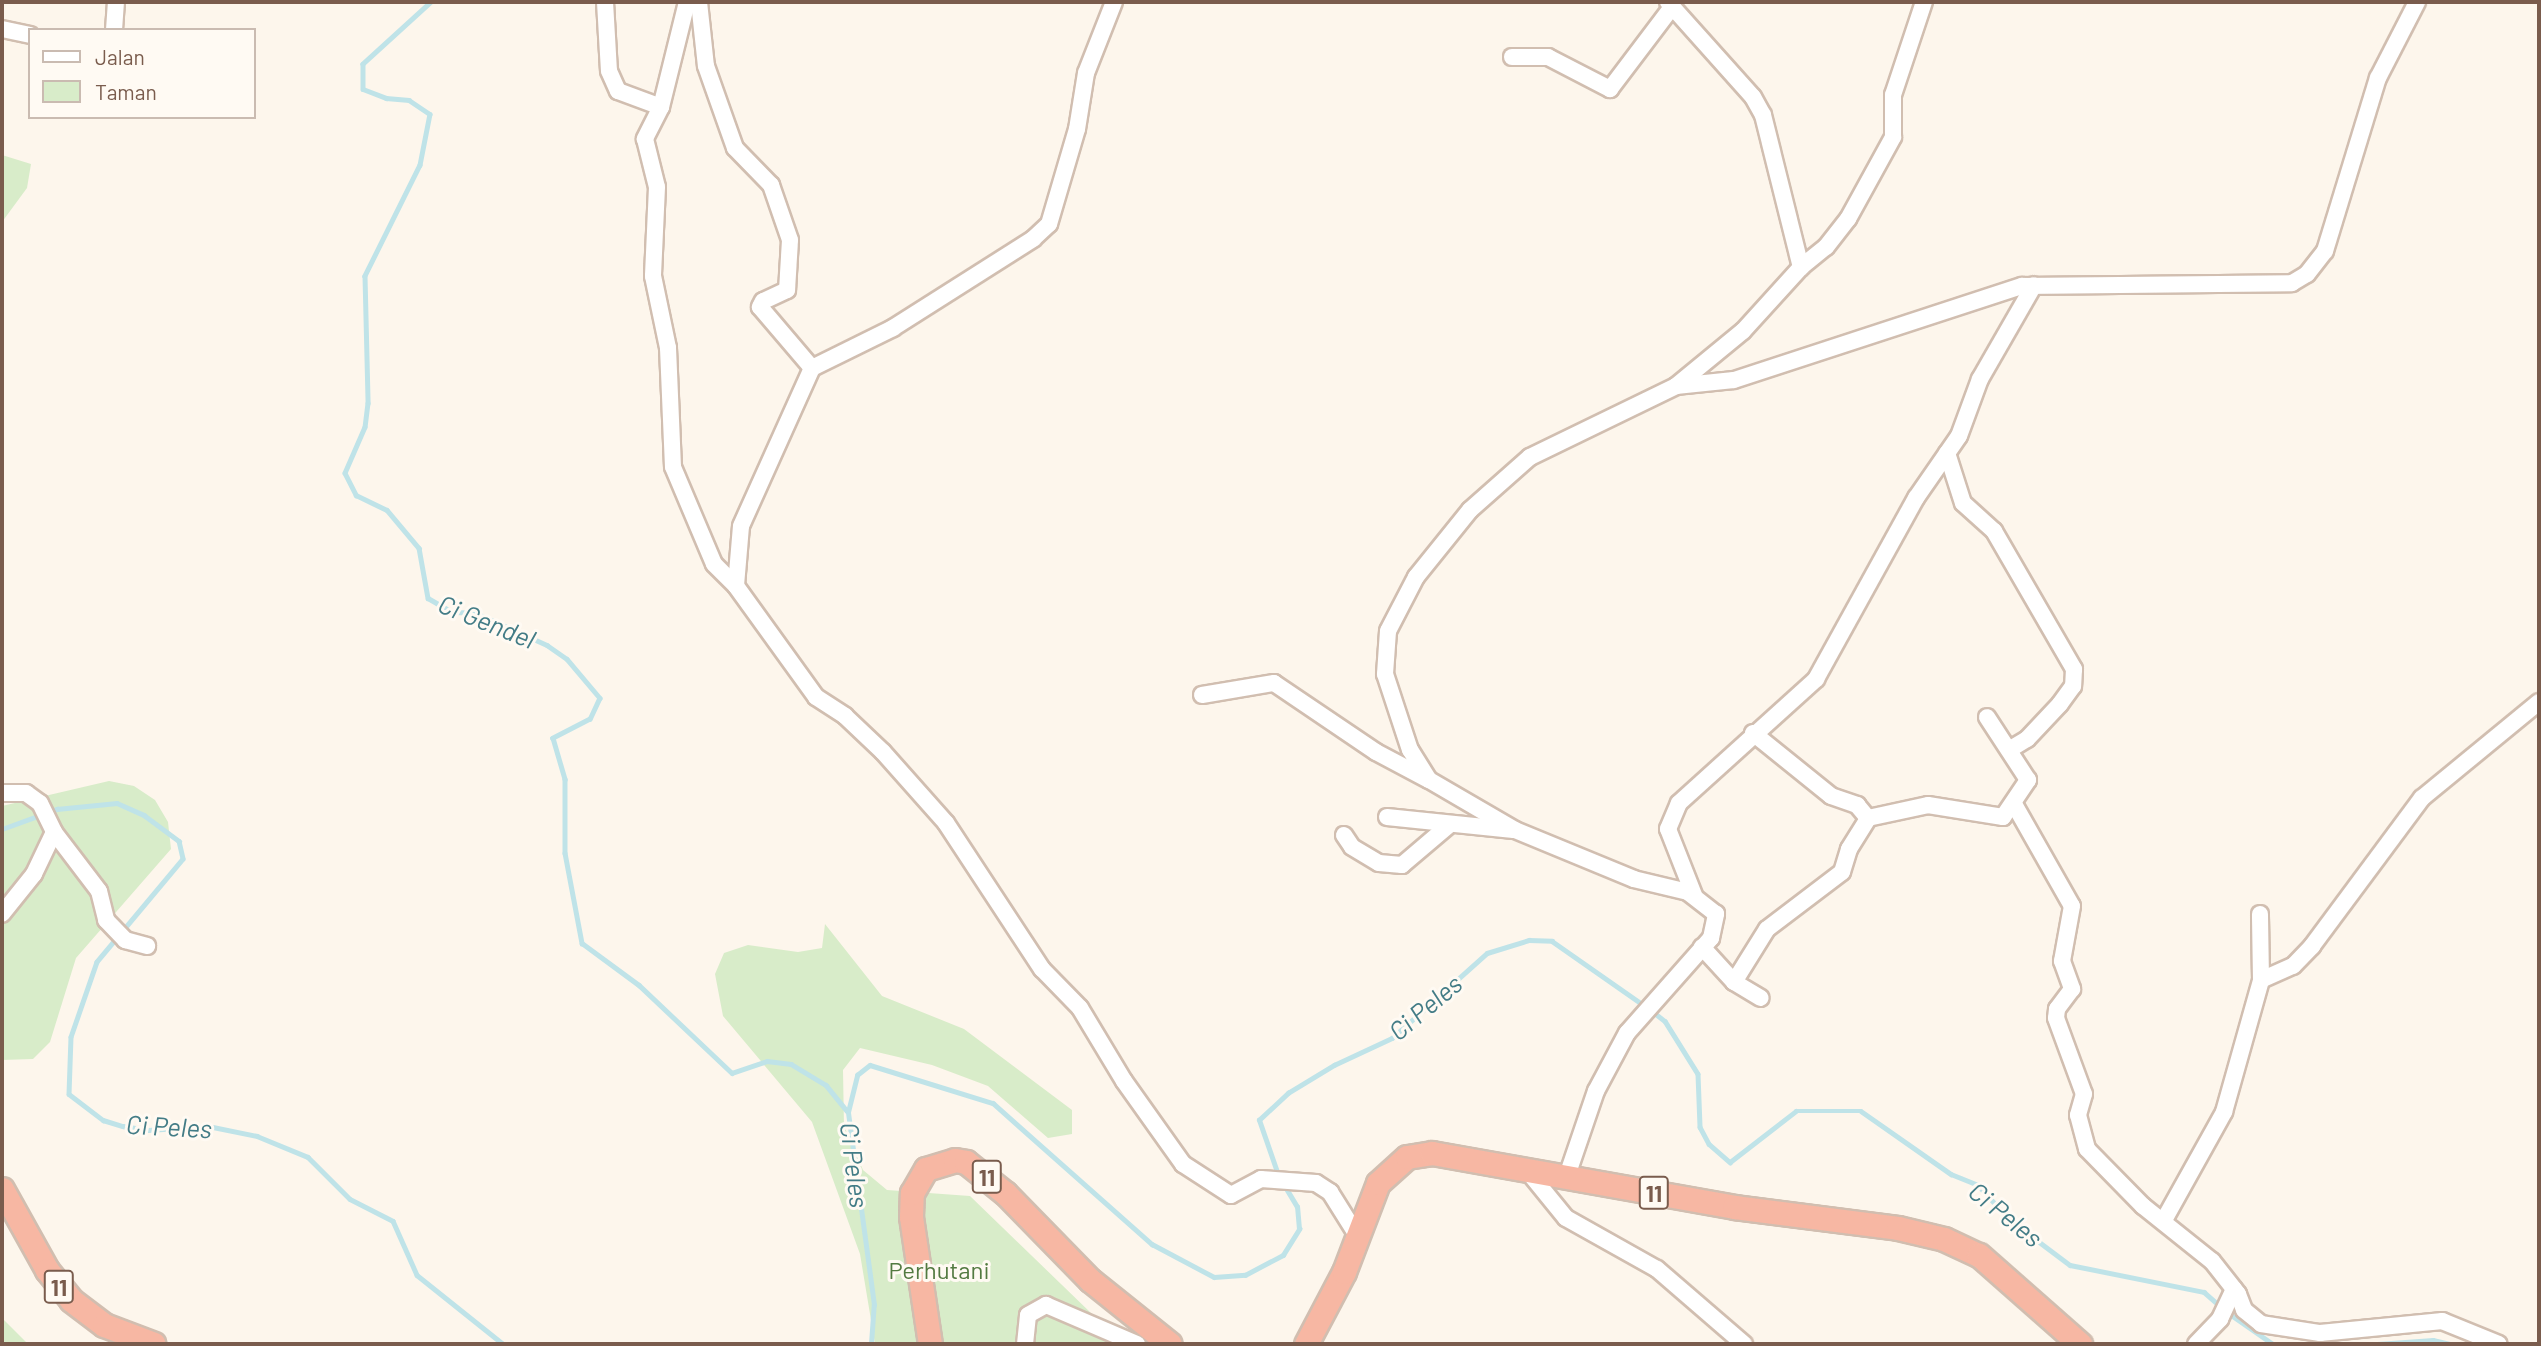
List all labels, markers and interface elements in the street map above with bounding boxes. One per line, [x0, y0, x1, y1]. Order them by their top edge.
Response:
legend [28, 28, 256, 119]
text: Jalan [95, 44, 145, 69]
text: Taman [95, 79, 157, 104]
water label: Ci Gendel [434, 587, 540, 655]
water label: Ci Peles [1382, 967, 1468, 1047]
water label: Ci Peles [125, 1108, 213, 1144]
water label: Ci Peles [834, 1120, 876, 1210]
road number: 11 [971, 1158, 1003, 1196]
road number: 11 [1638, 1174, 1670, 1212]
water label: Ci Peles [1963, 1175, 2049, 1253]
park label: Perhutani [888, 1256, 990, 1284]
road number: 11 [43, 1268, 75, 1306]

